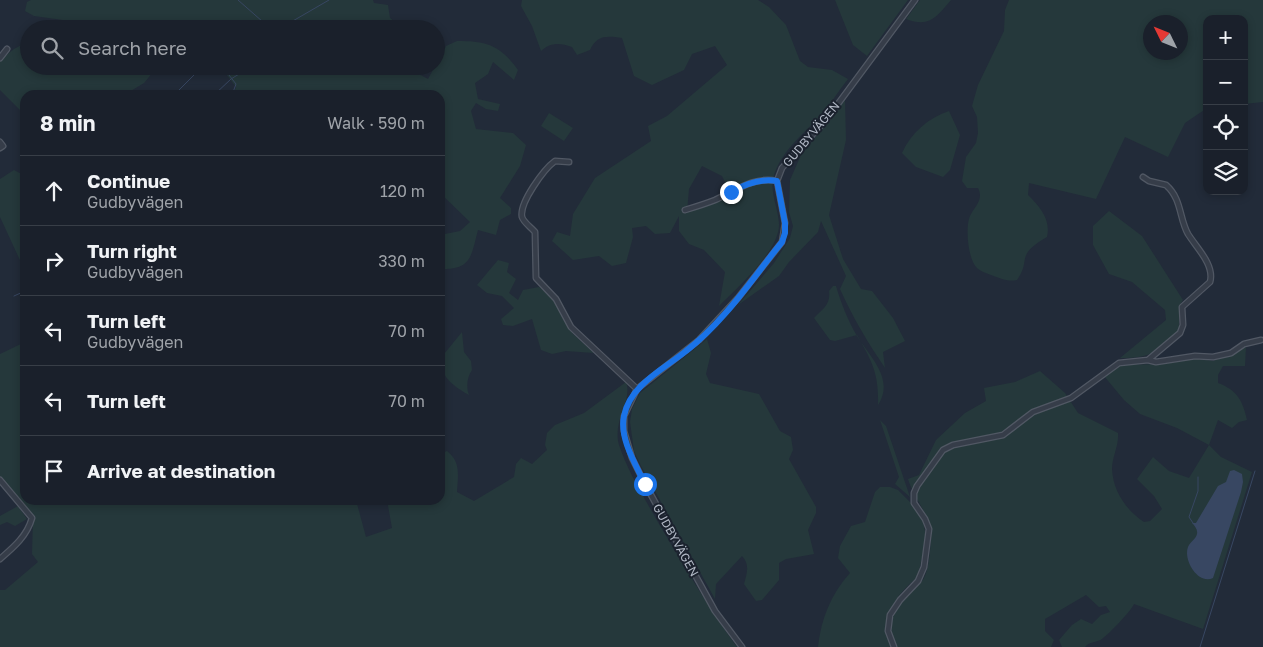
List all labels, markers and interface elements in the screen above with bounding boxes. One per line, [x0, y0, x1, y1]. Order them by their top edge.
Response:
north arrow [1143, 15, 1188, 60]
map controls [1203, 15, 1248, 195]
button: + [1203, 15, 1248, 60]
search box [20, 20, 445, 75]
icon: search [38, 34, 66, 62]
text: Search here [78, 36, 187, 59]
button: − [1203, 60, 1248, 105]
street label: GUDBYVÄGEN [779, 98, 843, 170]
button: locate [1203, 105, 1248, 150]
text: 8 min [40, 110, 96, 136]
text: Walk · 590 m [327, 113, 425, 133]
button: layers [1203, 150, 1248, 195]
text: Continue [87, 169, 170, 192]
icon: ahead [40, 177, 68, 205]
text: 120 m [380, 181, 425, 201]
route end [720, 181, 743, 204]
text: Gudbyvägen [87, 192, 183, 212]
text: Turn right [87, 239, 177, 262]
icon: right [40, 247, 68, 275]
text: 330 m [378, 251, 425, 271]
text: Gudbyvägen [87, 262, 183, 282]
text: Turn left [87, 309, 166, 332]
icon: left [40, 317, 68, 345]
text: 70 m [388, 321, 425, 341]
text: Gudbyvägen [87, 332, 183, 352]
icon: left [40, 387, 68, 415]
text: Turn left [87, 389, 166, 412]
text: 70 m [388, 391, 425, 411]
icon: arrive [40, 457, 68, 485]
text: Arrive at destination [87, 459, 275, 482]
route start [634, 473, 657, 496]
street label: GUDBYVÄGEN [650, 501, 702, 579]

